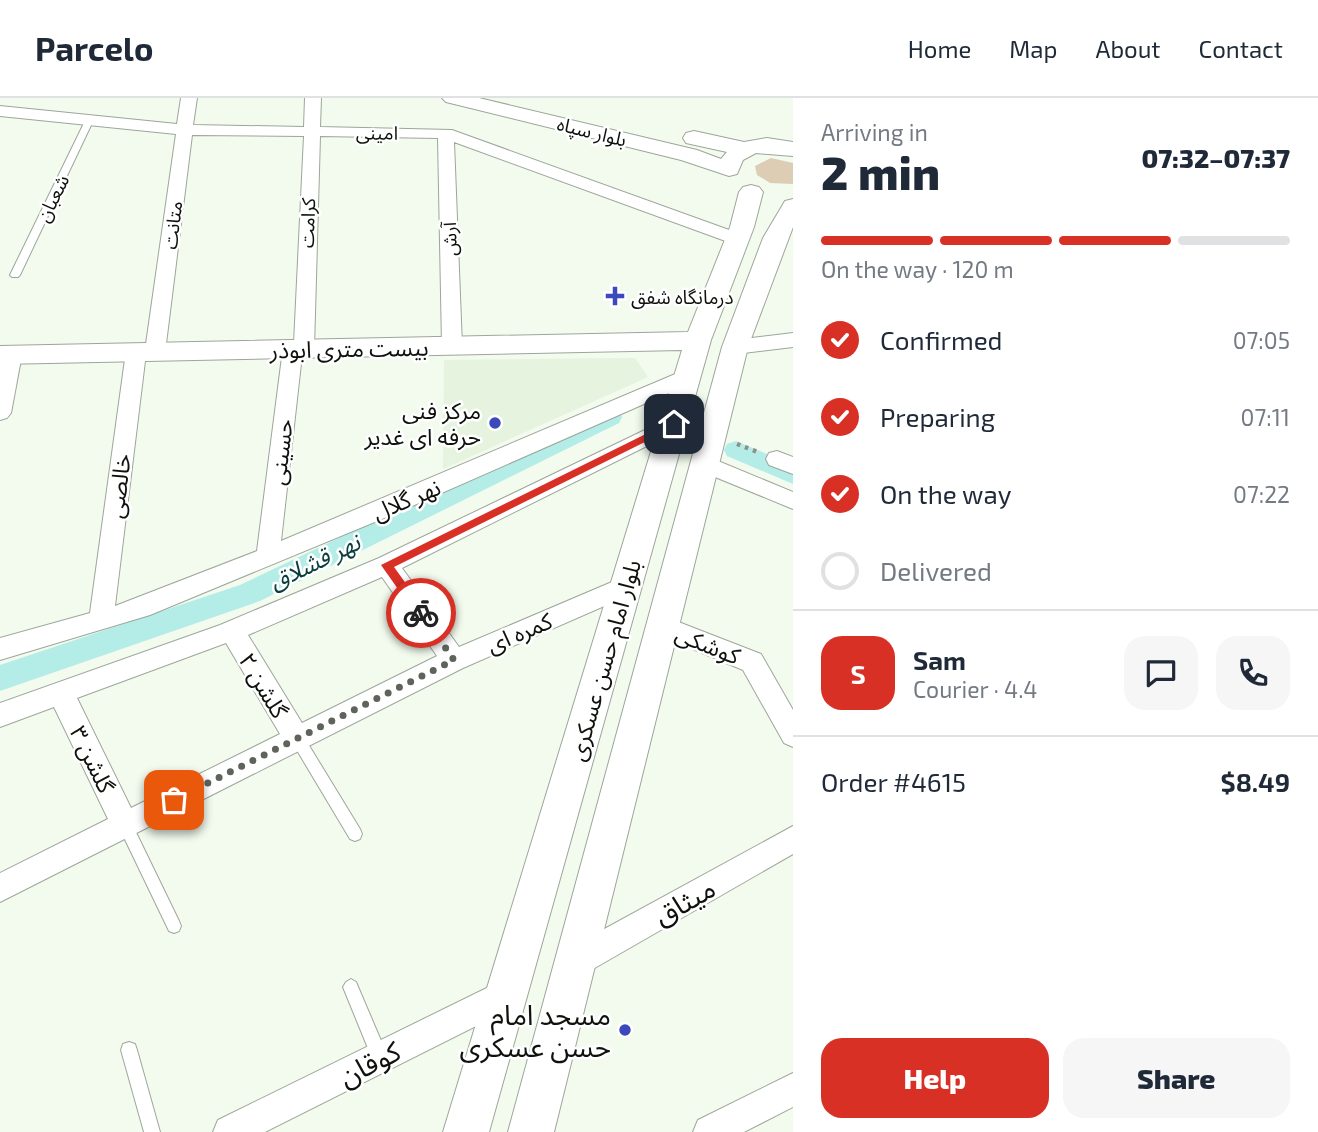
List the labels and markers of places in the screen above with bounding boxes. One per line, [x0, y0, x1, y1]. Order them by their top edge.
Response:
place label: درمانگاه شفق [631, 285, 734, 309]
marker: درمانگاه شفق [605, 286, 625, 306]
pin [644, 394, 704, 454]
place label: مرکز فنی حرفه ای غدیر [364, 396, 481, 451]
marker: مرکز فنی حرفه ای غدیر [487, 415, 503, 431]
pin [144, 770, 204, 830]
place label: مسجد امام حسن عسکری [460, 997, 611, 1064]
marker: مسجد امام حسن عسکری [617, 1022, 633, 1038]

